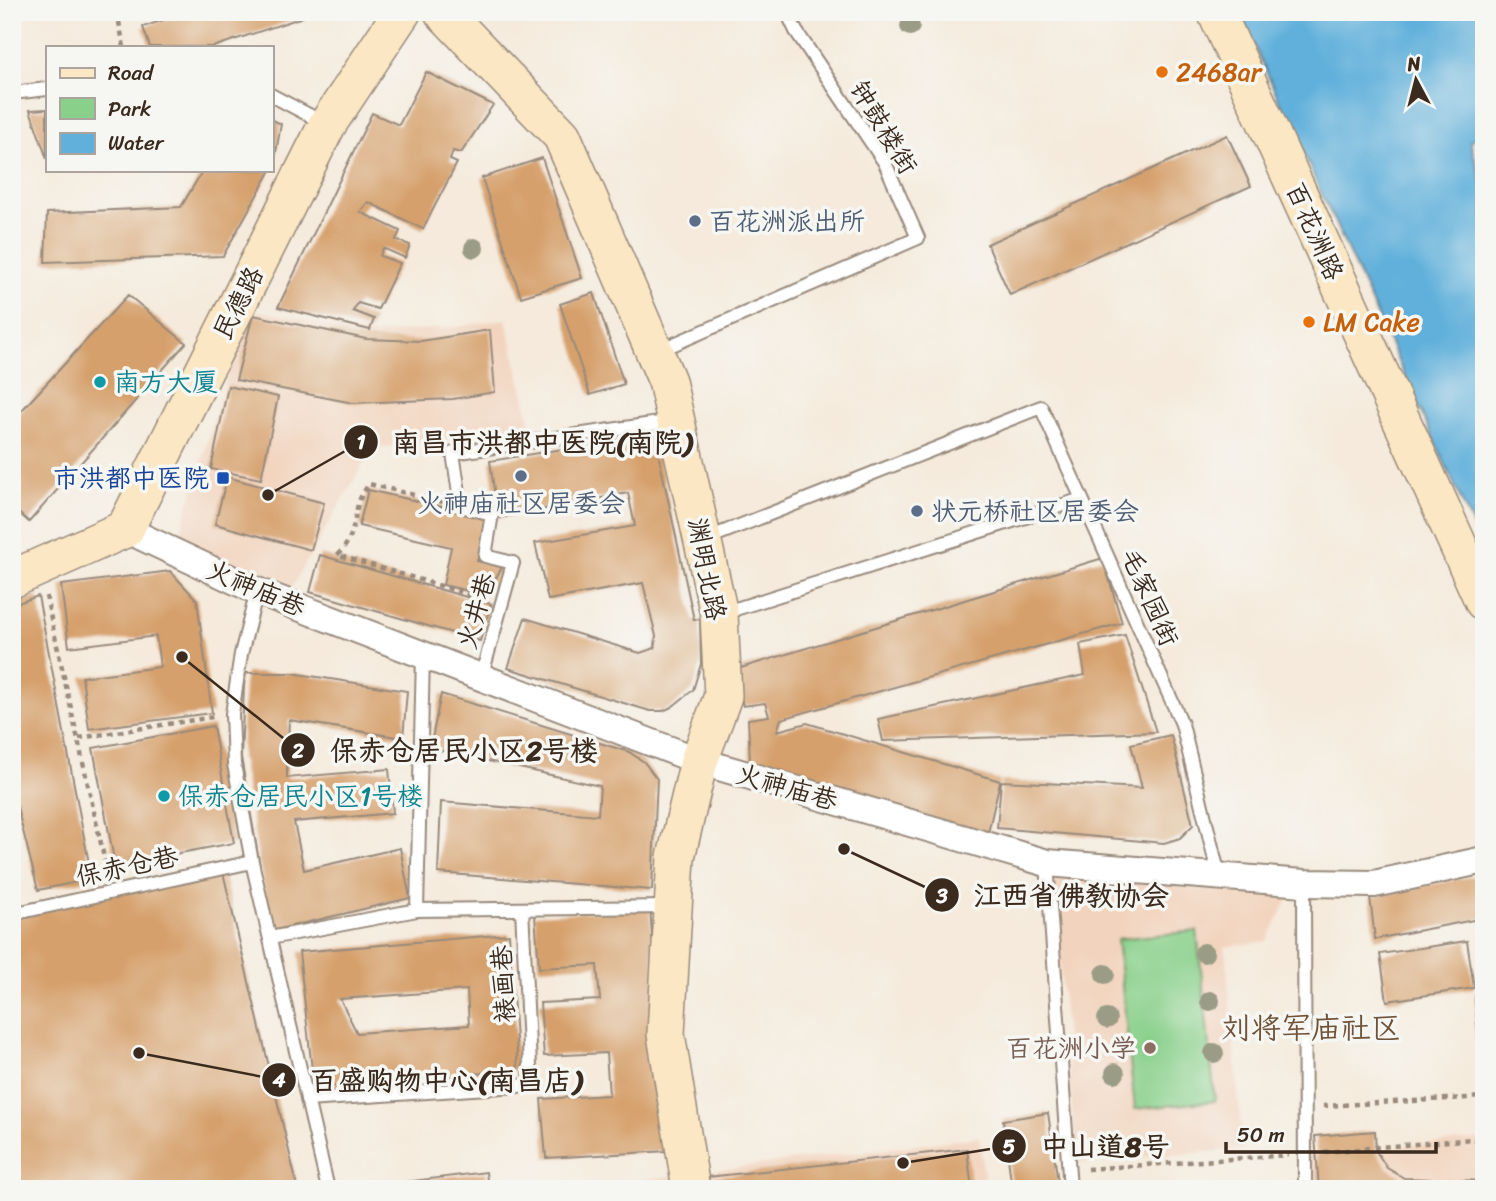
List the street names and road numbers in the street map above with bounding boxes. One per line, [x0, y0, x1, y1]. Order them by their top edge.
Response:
street label: 钟鼓楼街 [837, 71, 931, 183]
street label: 百花洲路 [1273, 174, 1357, 288]
street label: 民德路 [200, 258, 276, 348]
street label: 渊明北路 [674, 514, 740, 624]
street label: 毛家园街 [1108, 540, 1192, 654]
street label: 火神庙巷 [199, 547, 313, 629]
street label: 火井巷 [443, 567, 509, 655]
street label: 火神庙巷 [731, 751, 843, 823]
street label: 保赤仓巷 [71, 833, 183, 899]
street label: 裱画巷 [478, 944, 528, 1024]

